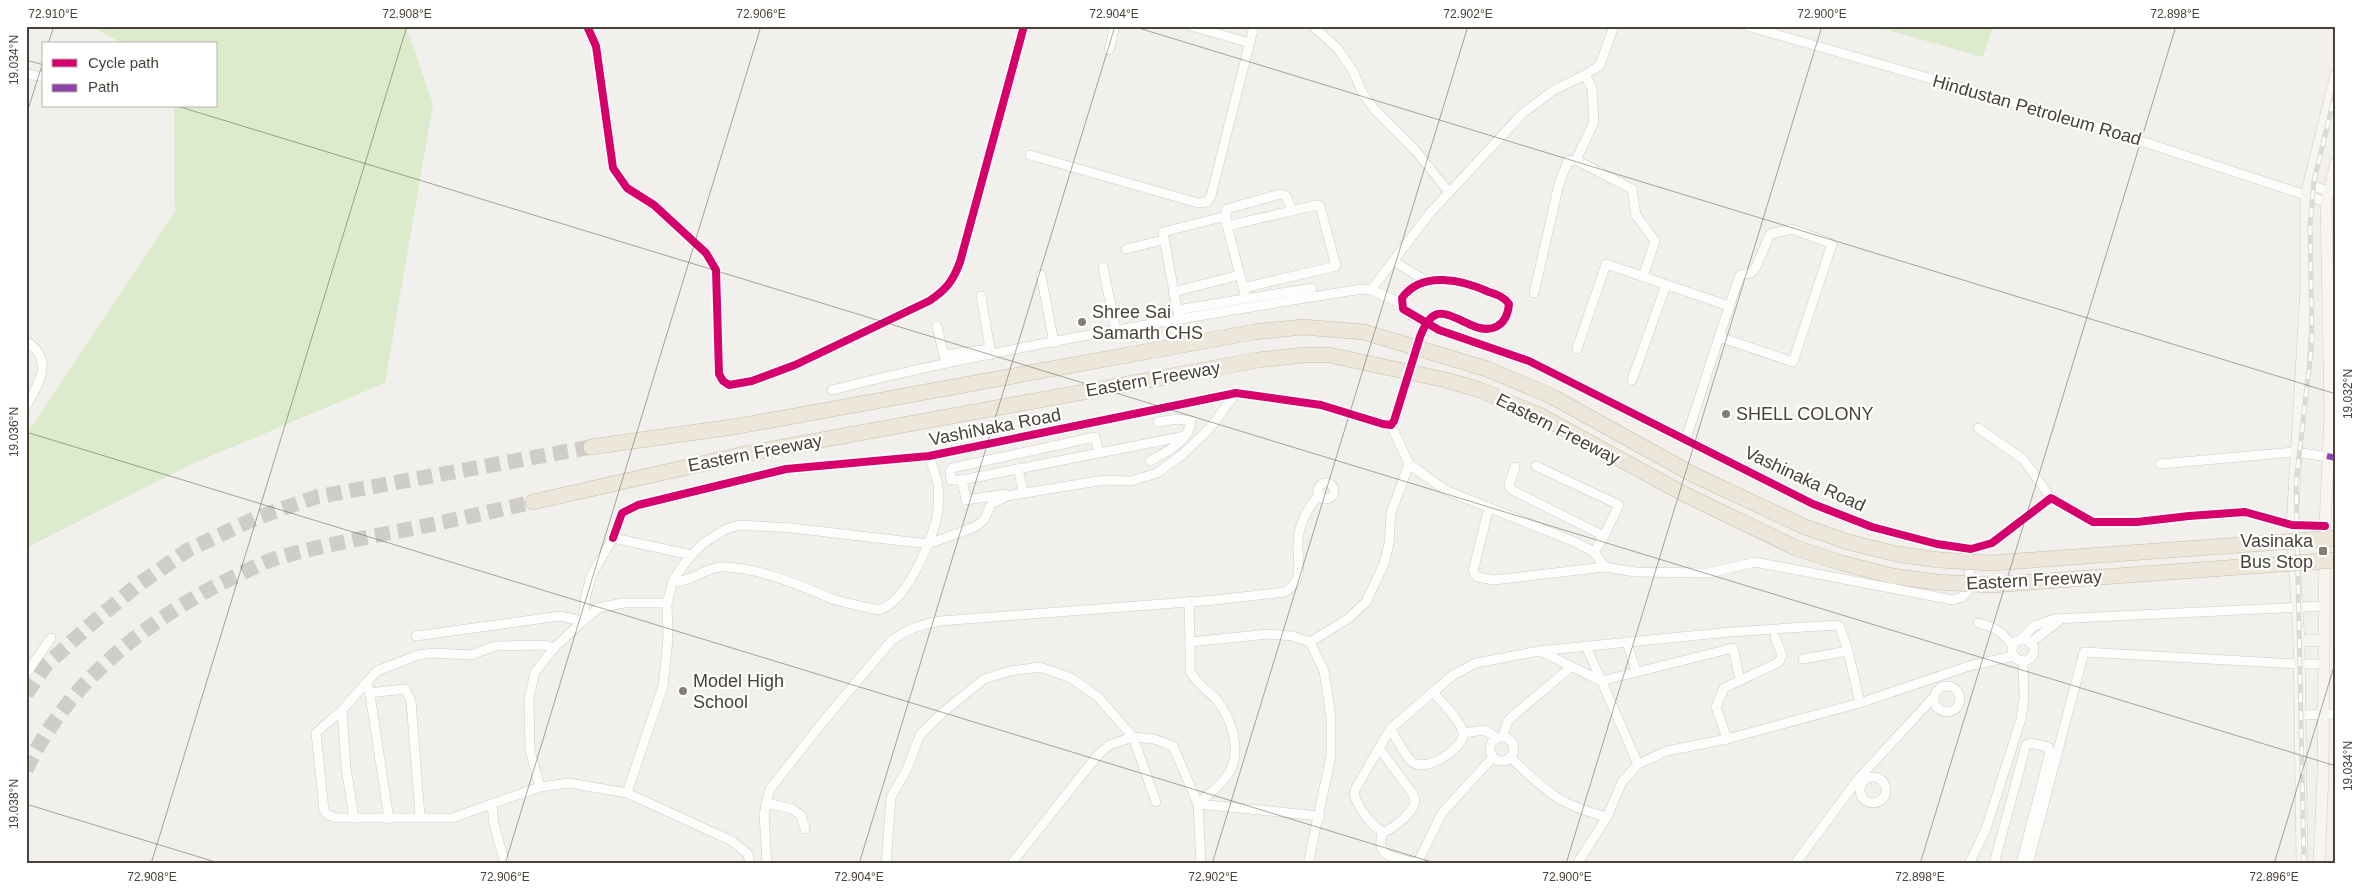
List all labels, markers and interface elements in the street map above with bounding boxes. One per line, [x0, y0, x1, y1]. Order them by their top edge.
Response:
text: 72.910°E [28, 7, 78, 21]
text: 72.908°E [382, 7, 432, 21]
text: 72.906°E [736, 7, 786, 21]
text: 72.904°E [1089, 7, 1139, 21]
text: 72.902°E [1443, 7, 1493, 21]
text: 72.900°E [1797, 7, 1847, 21]
text: 72.898°E [2150, 7, 2200, 21]
text: 19.034°N [7, 35, 21, 85]
legend [42, 42, 218, 108]
text: Cycle path [88, 54, 159, 71]
street label: Hindustan Petroleum Road [1930, 71, 2144, 149]
text: Path [88, 78, 119, 95]
place label: Shree Sai Samarth CHS [1092, 302, 1203, 343]
marker: Shree Sai Samarth CHS [1076, 316, 1088, 328]
street label: Eastern Freeway [1084, 357, 1222, 401]
text: 19.032°N [2341, 369, 2355, 419]
street label: Eastern Freeway [1493, 389, 1623, 469]
street label: VashiNaka Road [927, 404, 1063, 450]
place label: SHELL COLONY [1736, 404, 1873, 424]
text: 19.036°N [7, 407, 21, 457]
marker: SHELL COLONY [1720, 408, 1732, 420]
street label: Eastern Freeway [686, 430, 824, 476]
street label: Vashinaka Road [1742, 442, 1868, 516]
place label: Vasinaka Bus Stop [2240, 531, 2314, 572]
marker: Vasinaka Bus Stop [2317, 545, 2329, 557]
street label: Eastern Freeway [1966, 566, 2102, 594]
place label: Model High School [693, 671, 784, 712]
marker: Model High School [677, 685, 689, 697]
text: 19.034°N [2341, 741, 2355, 791]
text: 19.038°N [7, 779, 21, 829]
text: 72.908°E [127, 870, 177, 884]
text: 72.906°E [480, 870, 530, 884]
text: 72.904°E [834, 870, 884, 884]
text: 72.902°E [1188, 870, 1238, 884]
text: 72.900°E [1542, 870, 1592, 884]
text: 72.898°E [1895, 870, 1945, 884]
text: 72.896°E [2249, 870, 2299, 884]

